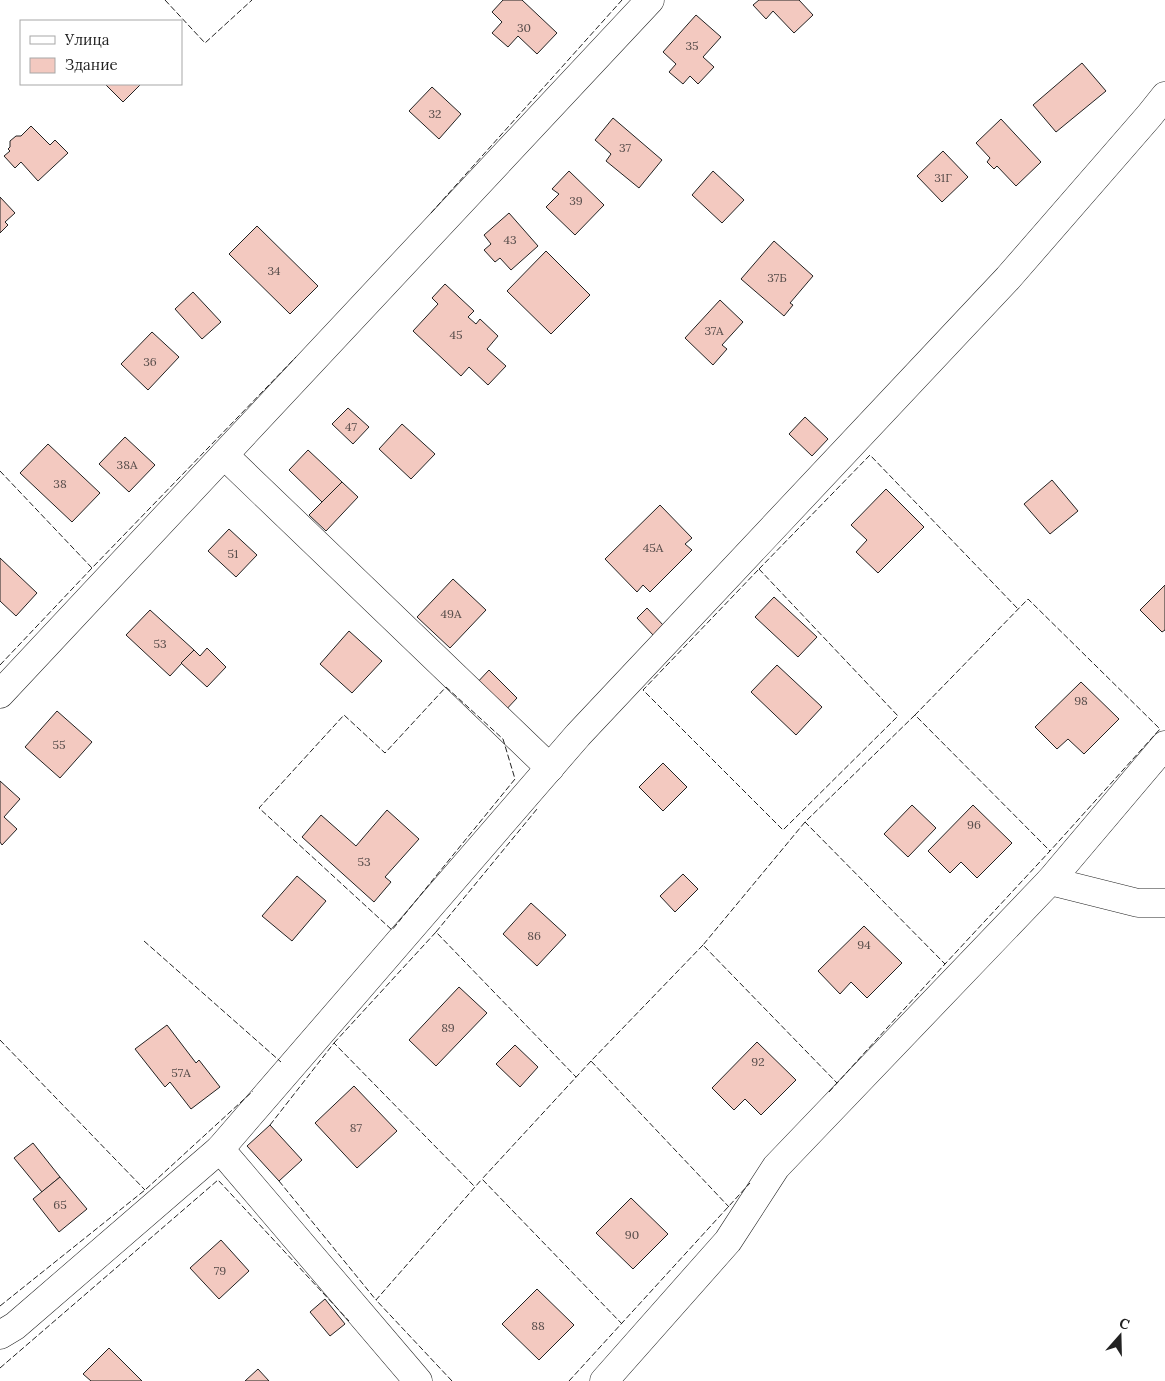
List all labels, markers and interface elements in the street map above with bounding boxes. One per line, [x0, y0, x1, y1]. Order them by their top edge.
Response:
legend [20, 20, 182, 85]
house number: 30 [517, 20, 531, 35]
text: Улица [64, 30, 110, 49]
house number: 35 [685, 38, 699, 53]
text: Здание [65, 55, 118, 74]
house number: 32 [428, 106, 442, 121]
house number: 37 [619, 140, 631, 155]
house number: 31Г [934, 170, 952, 185]
house number: 39 [569, 193, 583, 208]
house number: 43 [503, 232, 517, 247]
house number: 34 [267, 263, 281, 278]
house number: 37Б [767, 270, 787, 285]
house number: 37А [704, 323, 724, 338]
house number: 45 [449, 327, 463, 342]
house number: 36 [143, 354, 157, 369]
house number: 47 [345, 419, 357, 434]
house number: 38А [117, 457, 138, 472]
house number: 38 [53, 476, 67, 491]
house number: 45А [643, 540, 664, 555]
house number: 51 [228, 546, 238, 561]
house number: 49А [441, 606, 462, 621]
house number: 53 [153, 636, 167, 651]
house number: 98 [1074, 693, 1088, 708]
house number: 55 [52, 737, 66, 752]
house number: 96 [967, 817, 981, 832]
house number: 53 [357, 854, 371, 869]
house number: 86 [527, 928, 541, 943]
house number: 94 [857, 937, 871, 952]
house number: 89 [441, 1020, 455, 1035]
house number: 92 [751, 1054, 765, 1069]
house number: 57А [171, 1065, 191, 1080]
house number: 87 [350, 1120, 363, 1135]
house number: 65 [53, 1197, 67, 1212]
house number: 90 [625, 1227, 639, 1242]
house number: 79 [214, 1263, 226, 1278]
north arrow [1095, 1311, 1145, 1361]
text: С [1117, 1314, 1132, 1334]
house number: 88 [531, 1318, 545, 1333]

